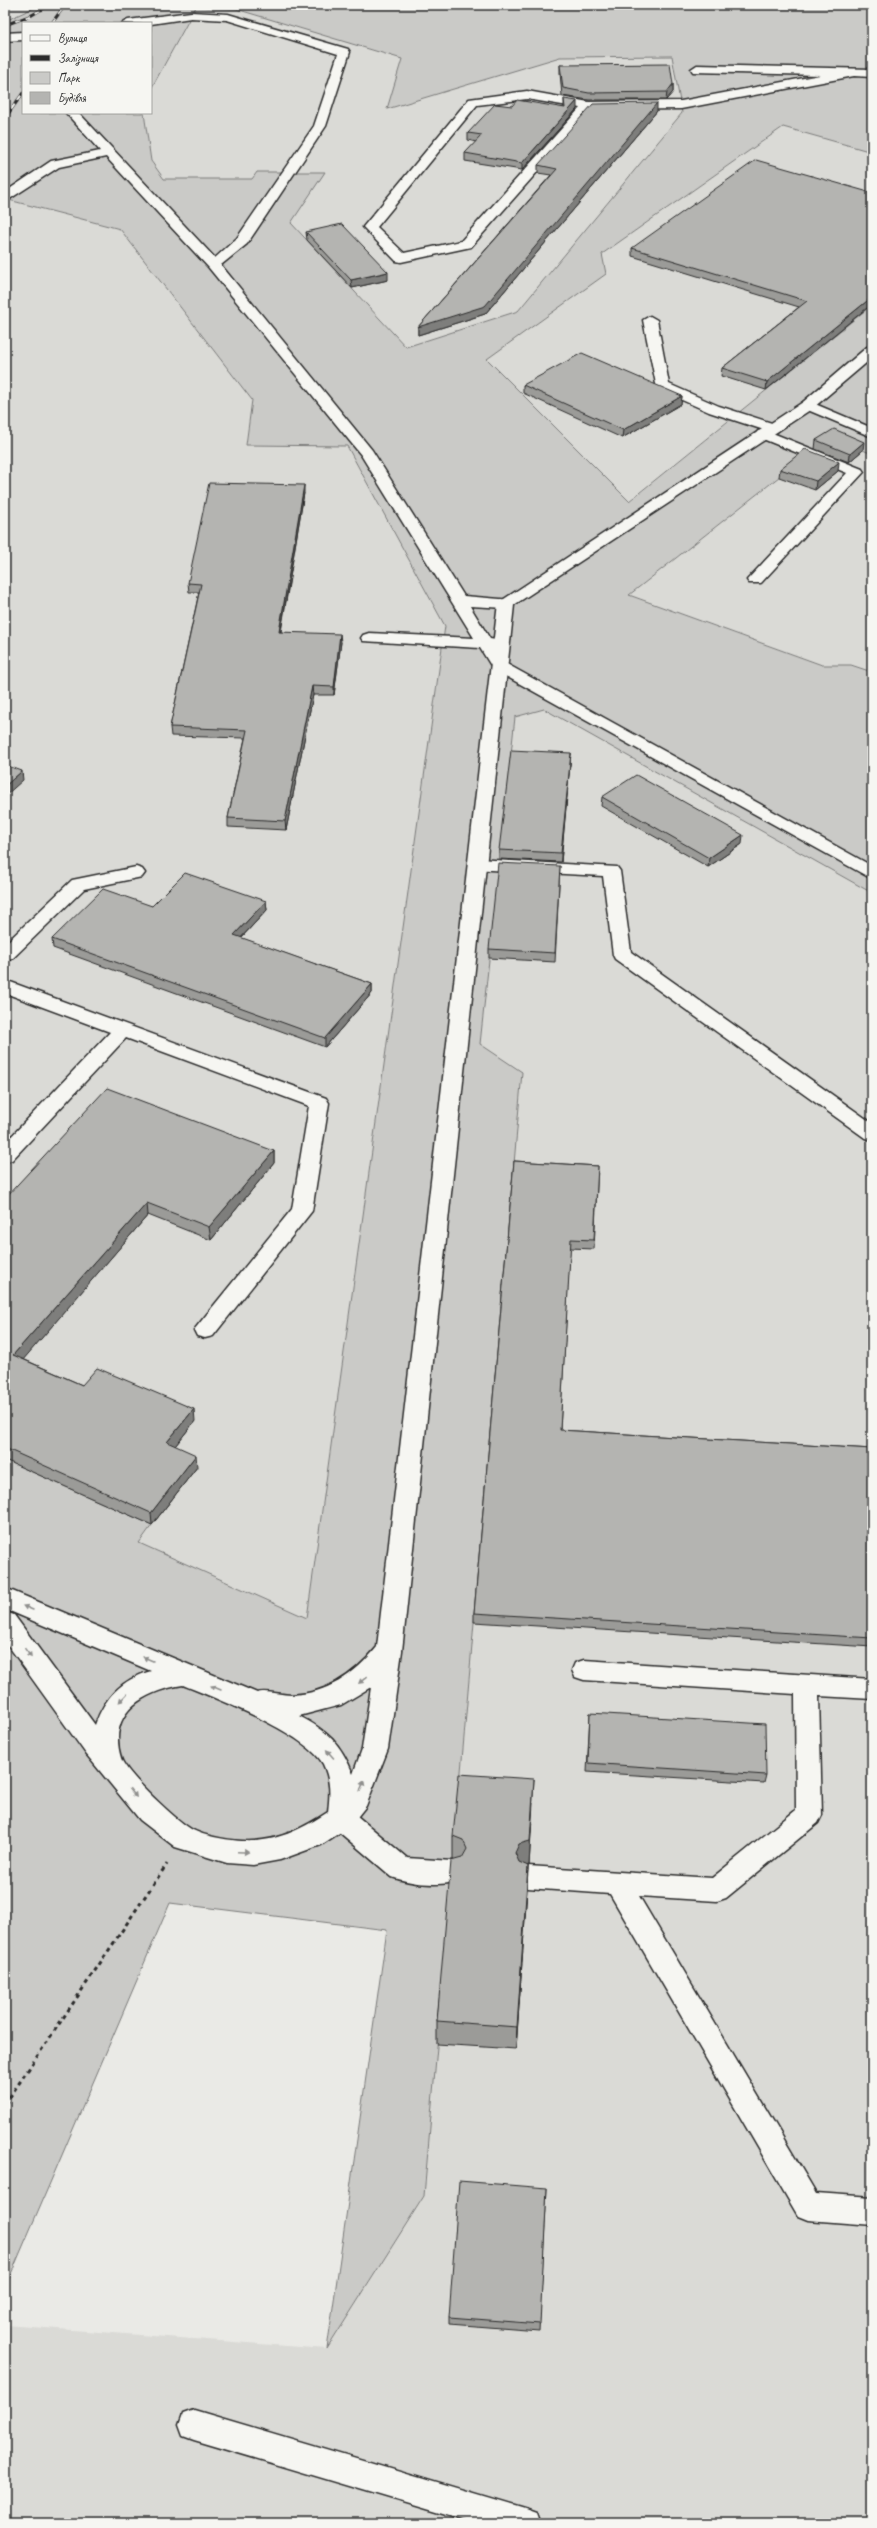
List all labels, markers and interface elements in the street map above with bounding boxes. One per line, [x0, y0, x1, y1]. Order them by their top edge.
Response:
legend [22, 22, 152, 114]
text: Вулиця [58, 30, 87, 46]
text: Залізниця [58, 50, 99, 66]
text: Парк [58, 70, 81, 86]
text: Будівля [58, 90, 87, 106]
one-way arrow [23, 1605, 34, 1611]
one-way arrow [24, 1648, 32, 1659]
one-way arrow [142, 1656, 153, 1662]
one-way arrow [358, 1675, 368, 1684]
one-way arrow [209, 1684, 221, 1690]
one-way arrow [118, 1693, 128, 1703]
one-way arrow [325, 1749, 334, 1759]
one-way arrow [359, 1779, 365, 1791]
one-way arrow [129, 1787, 137, 1798]
one-way arrow [237, 1849, 250, 1855]

